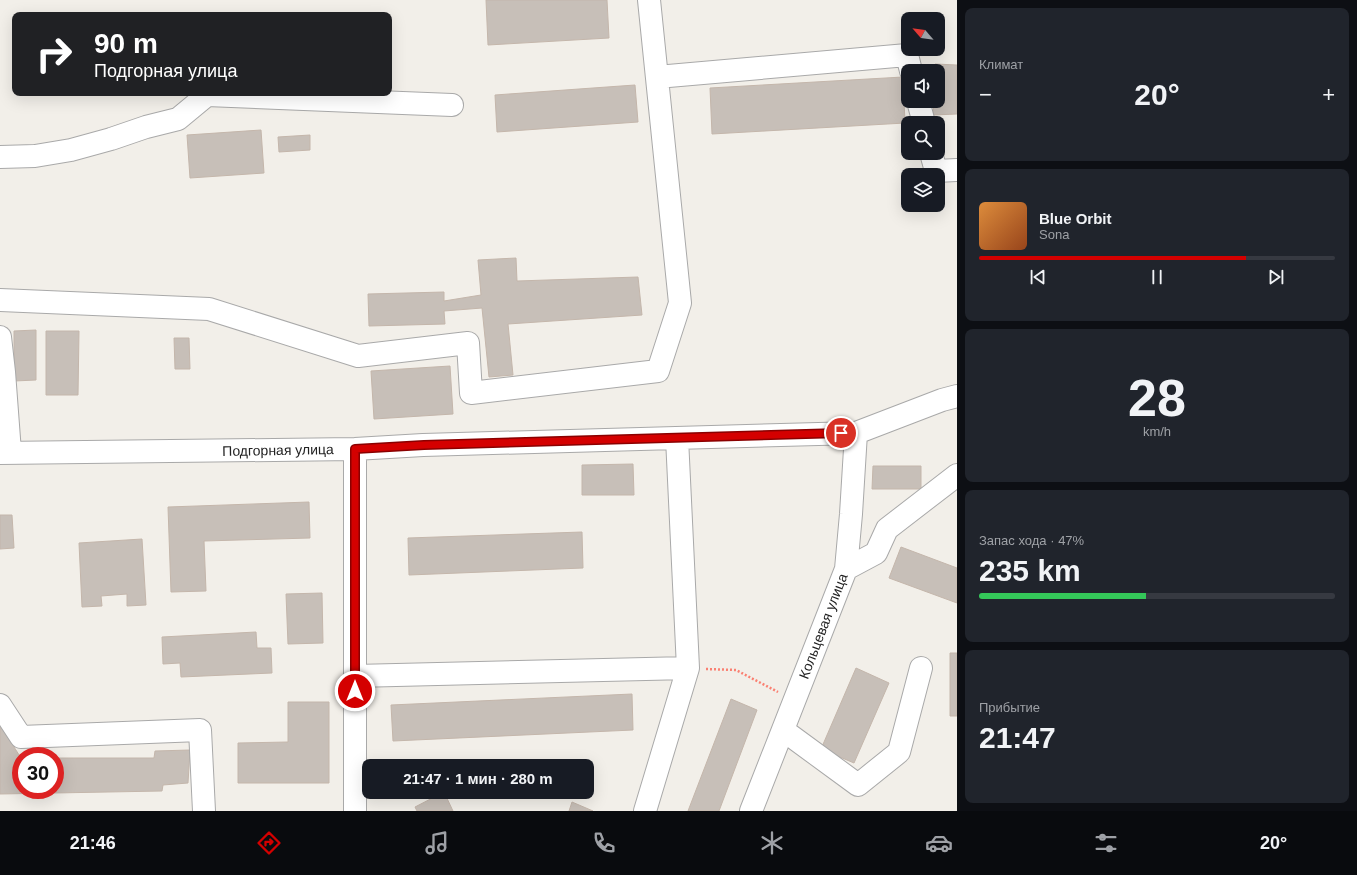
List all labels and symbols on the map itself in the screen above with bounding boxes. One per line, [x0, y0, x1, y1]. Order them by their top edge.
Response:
north arrow [901, 12, 945, 56]
pin [824, 416, 858, 450]
street label: Подгорная улица [222, 441, 334, 459]
street label: Кольцевая улица [796, 571, 851, 681]
position arrow [334, 670, 376, 712]
speed limit sign: 30 [12, 747, 64, 799]

